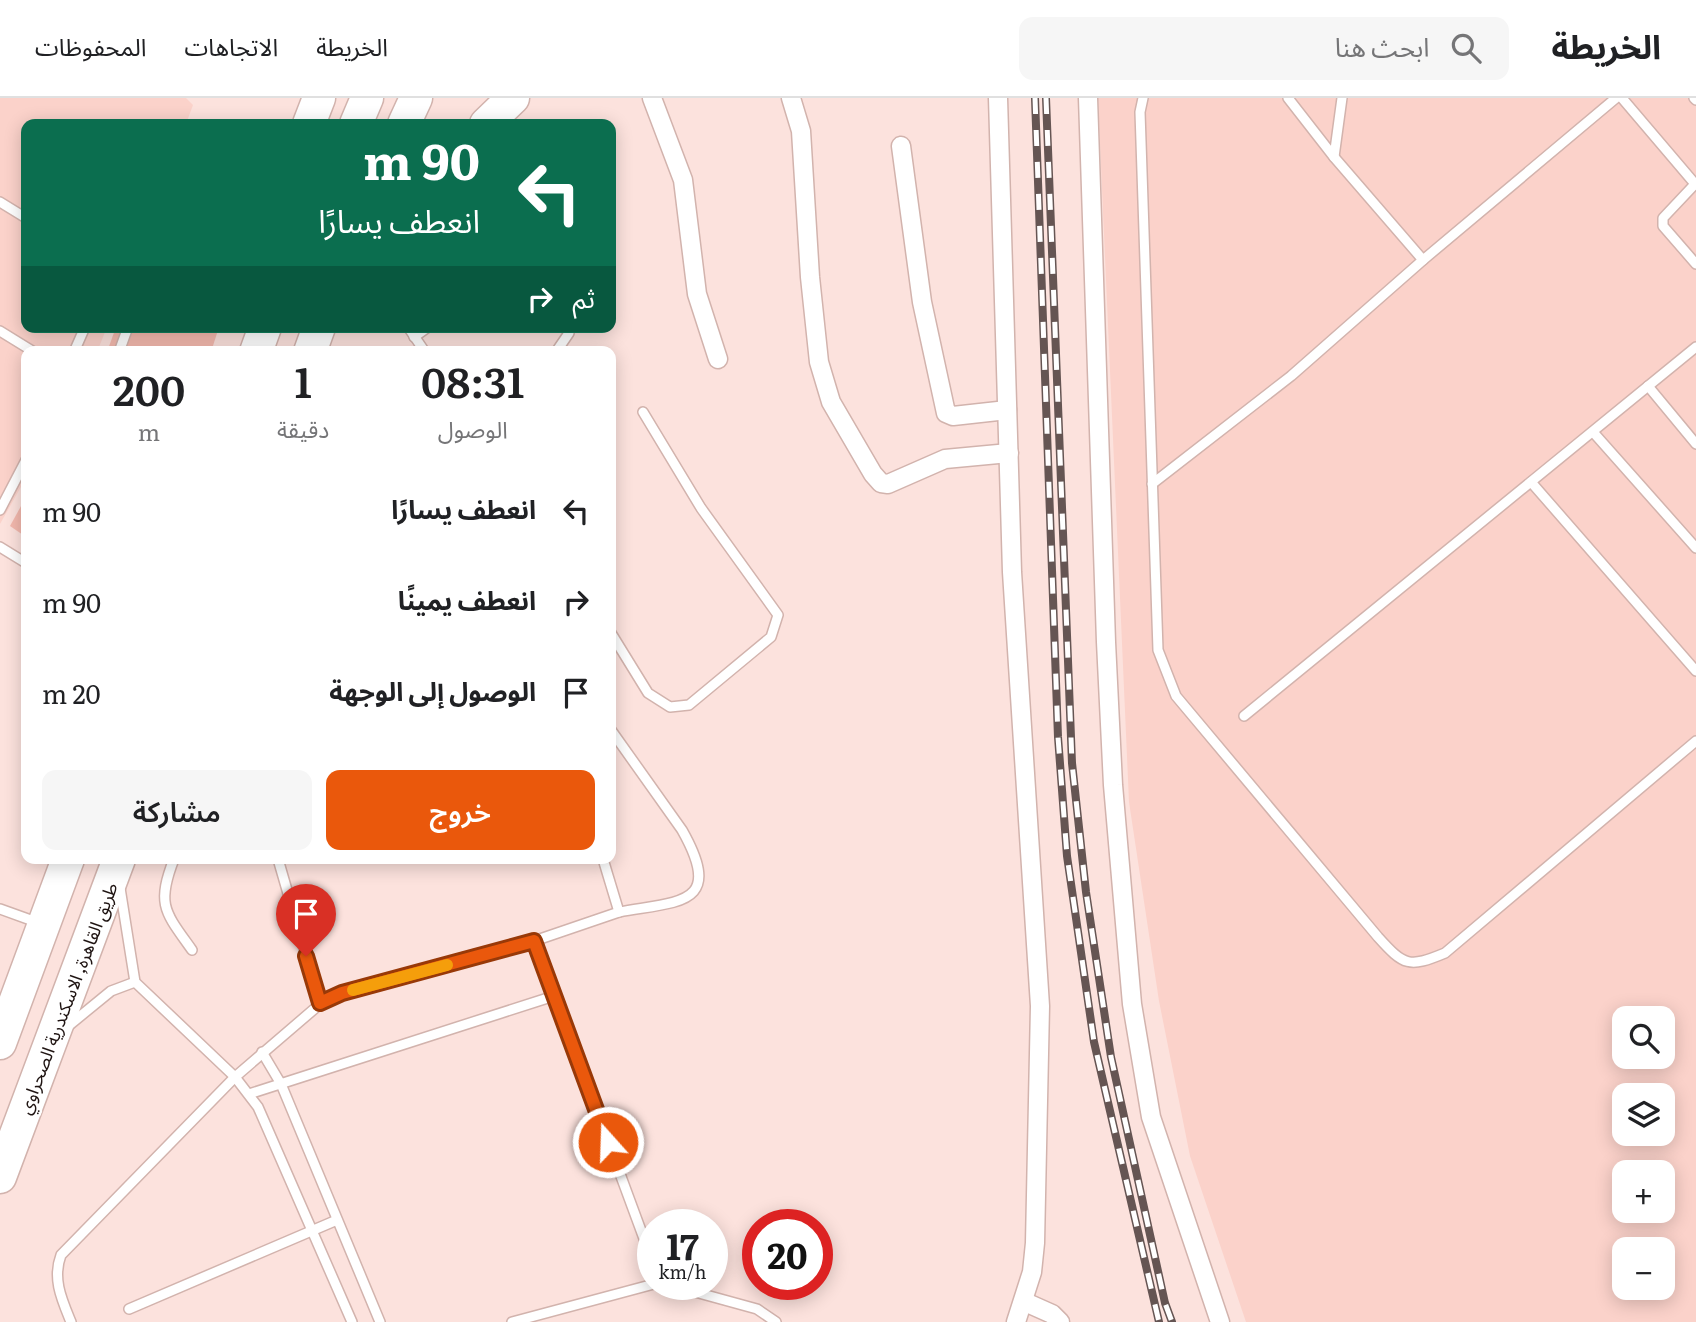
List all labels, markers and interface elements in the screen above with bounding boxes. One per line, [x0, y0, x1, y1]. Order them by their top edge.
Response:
search box [1019, 17, 1509, 80]
text: الخريطة [1551, 20, 1661, 69]
text: ابحث هنا [1335, 26, 1429, 65]
text: المحفوظات [35, 28, 146, 63]
text: الاتجاهات [184, 28, 278, 63]
text: الخريطة [316, 28, 388, 63]
icon: search [1447, 29, 1485, 67]
text: 90 m [363, 122, 480, 195]
icon: left [504, 147, 595, 238]
text: انعطف يسارًا [318, 195, 480, 243]
text: ثم [573, 277, 595, 316]
icon: right [521, 280, 559, 318]
text: 1 [295, 349, 312, 411]
text: 08:31 [421, 349, 524, 411]
text: 200 [113, 357, 185, 419]
text: دقيقة [277, 411, 329, 445]
text: الوصول [438, 411, 508, 445]
text: m [138, 414, 160, 448]
text: انعطف يسارًا [391, 488, 536, 527]
text: 90 m [42, 491, 101, 530]
icon: left [557, 492, 595, 530]
text: انعطف يمينًا [398, 579, 536, 618]
text: 90 m [42, 582, 101, 621]
icon: right [557, 583, 595, 621]
text: الوصول إلى الوجهة [329, 670, 536, 709]
text: 20 m [42, 673, 101, 712]
icon: arrive [557, 674, 595, 712]
button: مشاركة [42, 770, 312, 850]
button: خروج [326, 770, 595, 850]
street label: طريق القاهرة, الاسكندرية الصحراوي [10, 878, 125, 1118]
pin [276, 884, 336, 956]
icon: arrive [287, 895, 325, 933]
map controls [1612, 1006, 1675, 1300]
button: search [1612, 1006, 1675, 1069]
button: layers [1612, 1083, 1675, 1146]
position arrow [571, 1105, 645, 1179]
button: + [1612, 1160, 1675, 1223]
speed limit sign: 20 [742, 1209, 833, 1300]
text: 17 [666, 1219, 699, 1271]
button: − [1612, 1237, 1675, 1300]
text: km/h [659, 1258, 706, 1285]

